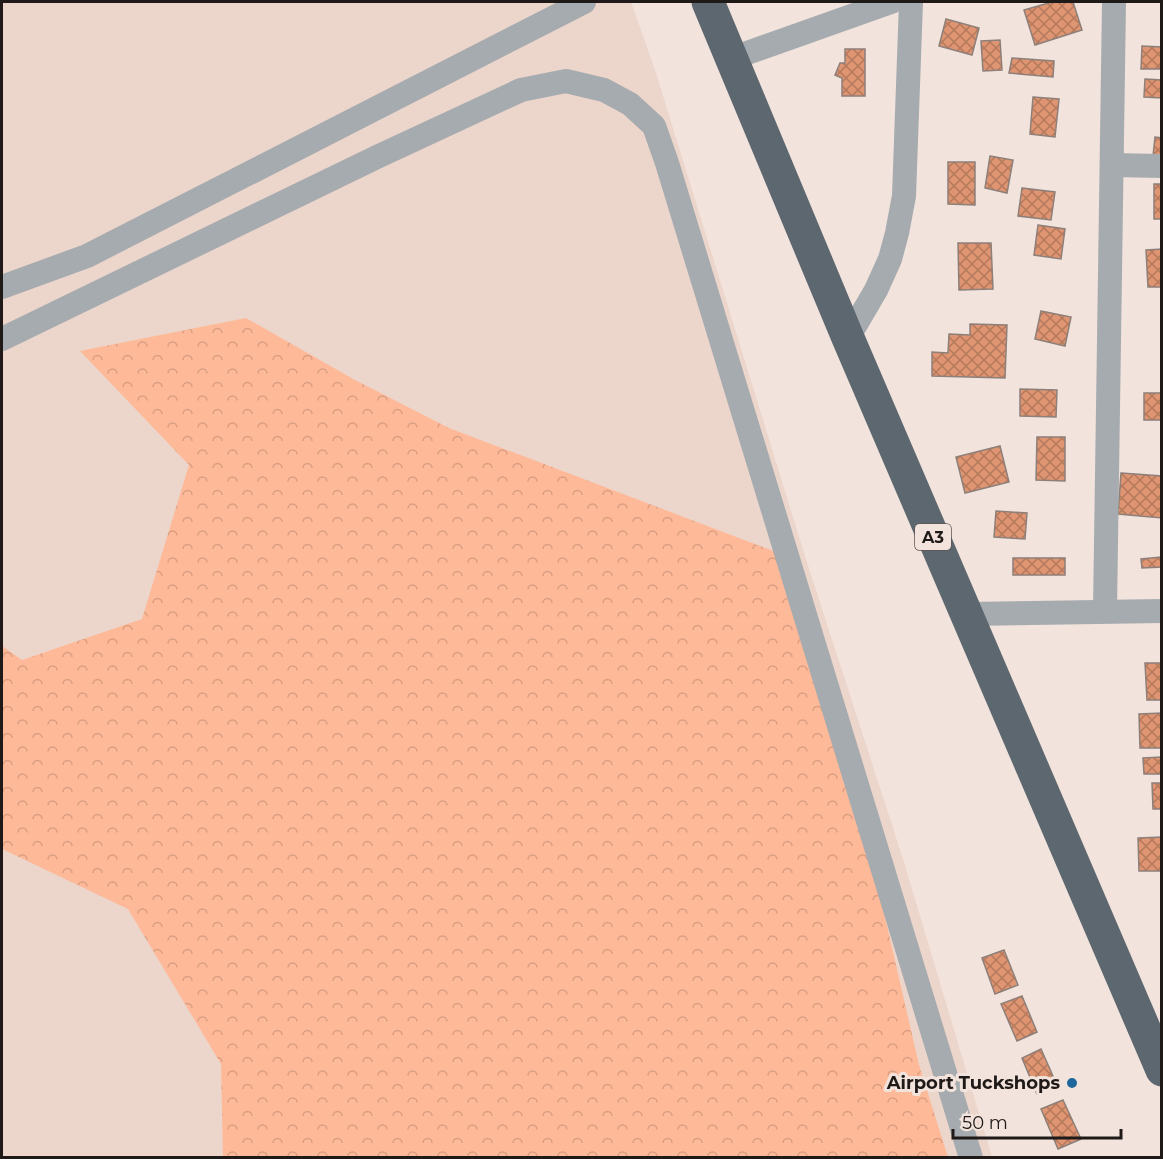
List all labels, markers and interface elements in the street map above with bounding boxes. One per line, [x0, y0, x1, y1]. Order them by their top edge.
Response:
road number: A3 [915, 524, 951, 550]
place label: Airport Tuckshops [886, 1072, 1060, 1094]
marker: Airport Tuckshops [1065, 1076, 1079, 1090]
scale bar [953, 1102, 1121, 1140]
text: 50 m [962, 1112, 1008, 1134]

